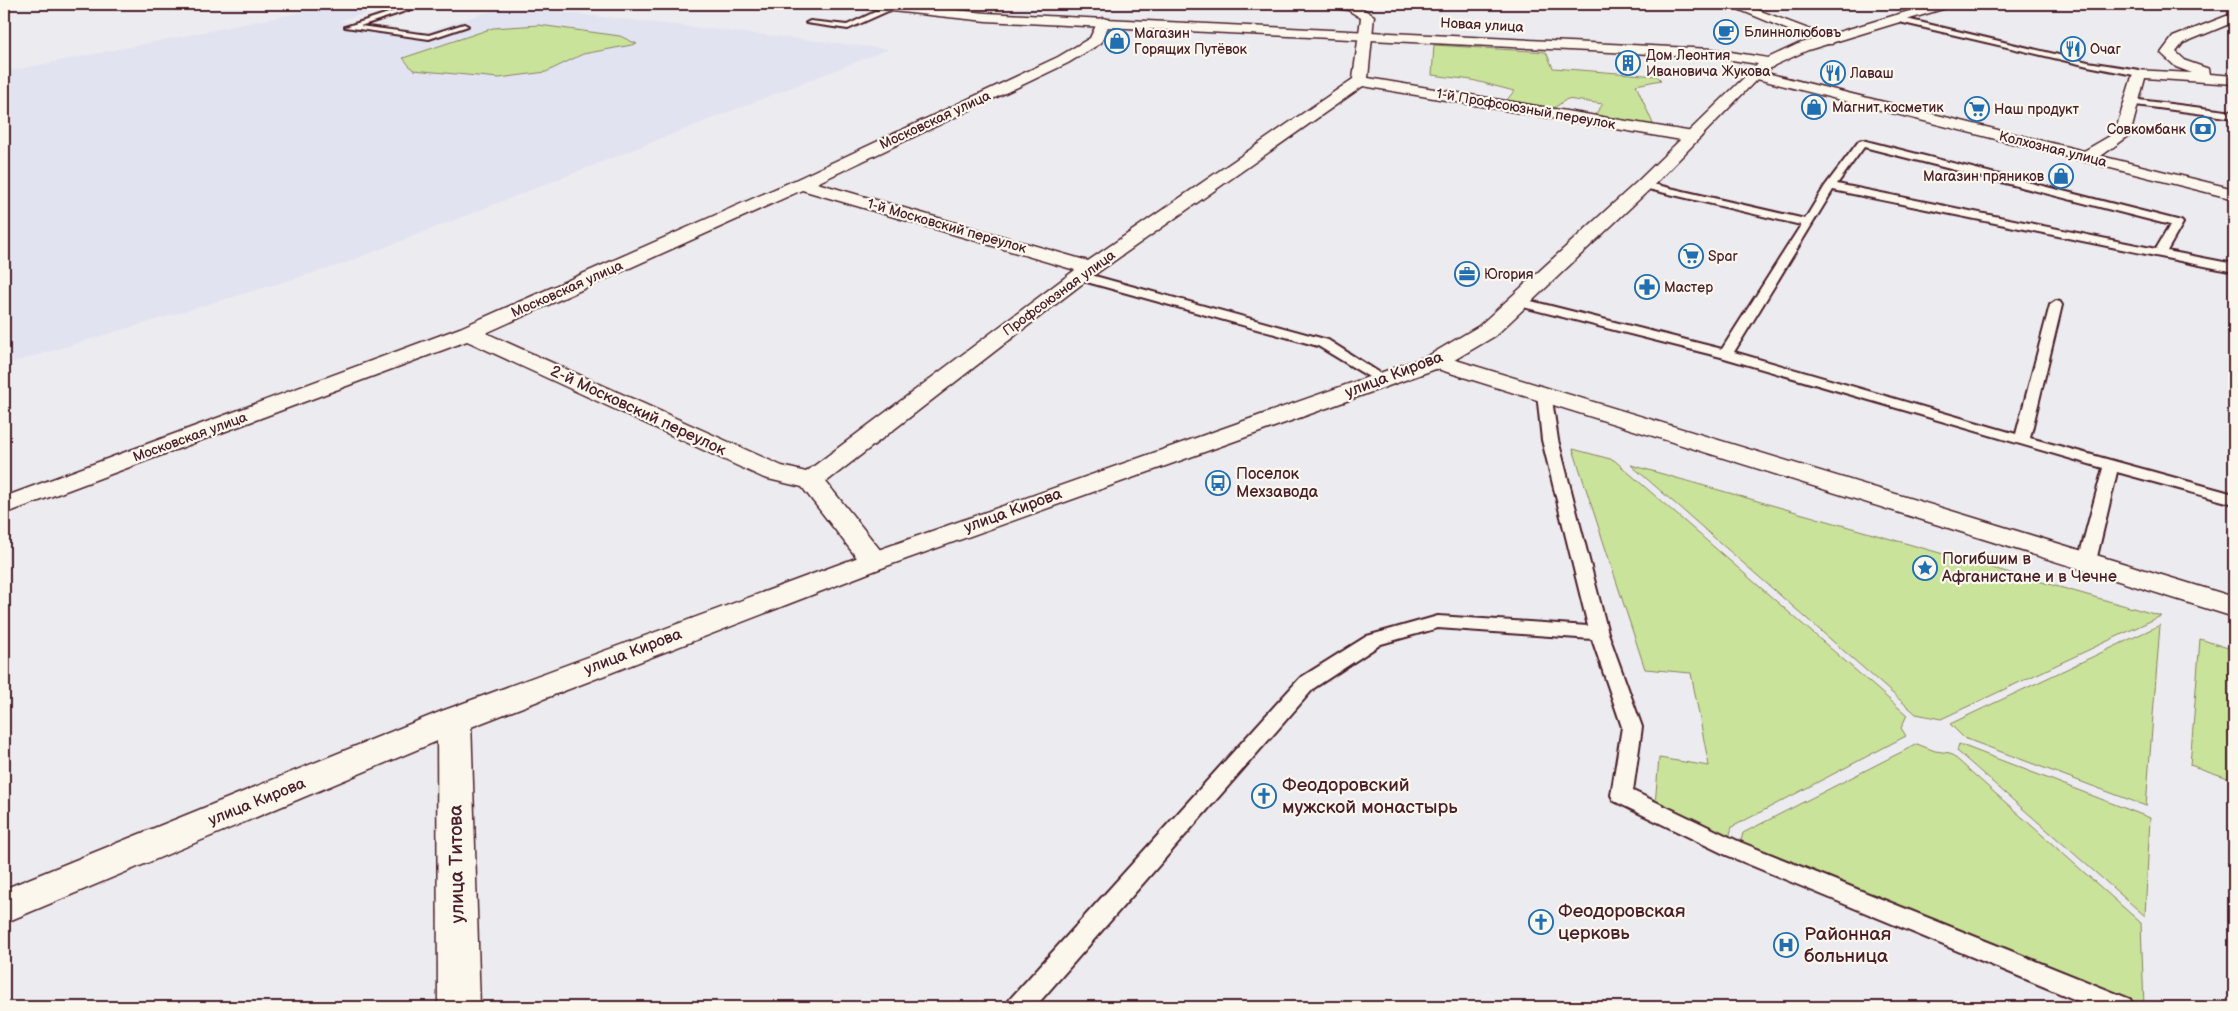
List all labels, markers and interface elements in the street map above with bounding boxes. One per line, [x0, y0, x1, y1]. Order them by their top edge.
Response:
street label: Новая улица [1440, 14, 1525, 36]
cafe icon: Блиннолюбовъ [1713, 19, 1739, 45]
place label: Блиннолюбовъ [1744, 24, 1841, 41]
place label: Магазин Горящих Путёвок [1134, 25, 1248, 58]
shop icon: Магазин Горящих Путёвок [1104, 28, 1130, 54]
restaurant icon: Очаг [2060, 36, 2086, 62]
place label: Очаг [2090, 41, 2122, 58]
place label: Дом Леонтия Ивановича Жукова [1646, 47, 1771, 80]
building icon: Дом Леонтия Ивановича Жукова [1615, 50, 1641, 76]
restaurant icon: Лаваш [1820, 60, 1846, 86]
place label: Лаваш [1849, 65, 1894, 82]
street label: 1-й Профсоюзный переулок [1435, 85, 1617, 133]
street label: Московская улица [877, 87, 994, 153]
shop icon: Магнит косметик [1801, 94, 1827, 120]
supermarket icon: Наш продукт [1964, 96, 1990, 122]
place label: Магнит косметик [1832, 99, 1944, 116]
place label: Наш продукт [1994, 101, 2080, 118]
bank icon: Совкомбанк [2190, 116, 2216, 142]
place label: Совкомбанк [2107, 121, 2187, 138]
street label: Колхозная улица [1997, 127, 2109, 171]
shop icon: Магазин пряников [2048, 163, 2074, 189]
place label: Магазин пряников [1923, 168, 2045, 185]
street label: 1-й Московский переулок [865, 195, 1029, 257]
supermarket icon: Spar [1678, 243, 1704, 269]
street label: Профсоюзная улица [999, 246, 1119, 340]
place label: Spar [1708, 248, 1739, 265]
street label: Московская улица [509, 256, 626, 321]
office icon: Югория [1454, 261, 1480, 287]
place label: Югория [1484, 266, 1534, 283]
pharmacy icon: Мастер [1634, 274, 1660, 300]
place label: Мастер [1664, 279, 1713, 296]
street label: улица Кирова [1342, 347, 1446, 402]
street label: 2-й Московский переулок [547, 362, 729, 460]
street label: Московская улица [131, 408, 250, 466]
place label: Поселок Мехзавода [1236, 465, 1319, 502]
bus stop icon: Поселок Мехзавода [1205, 470, 1231, 496]
street label: улица Кирова [961, 484, 1065, 538]
place label: Погибшим в Афганистане и в Чечне [1941, 550, 2117, 587]
place icon: Погибшим в Афганистане и в Чечне [1912, 555, 1938, 581]
street label: улица Кирова [581, 624, 685, 679]
street label: улица Кирова [206, 774, 309, 830]
place label: Феодоровский мужской монастырь [1282, 774, 1458, 819]
church icon: Феодоровский мужской монастырь [1251, 783, 1277, 809]
street label: улица Титова [444, 804, 470, 924]
place label: Феодоровская церковь [1558, 900, 1686, 945]
church icon: Феодоровская церковь [1528, 909, 1554, 935]
place label: Районная больница [1804, 923, 1891, 968]
hospital icon: Районная больница [1773, 932, 1799, 958]

